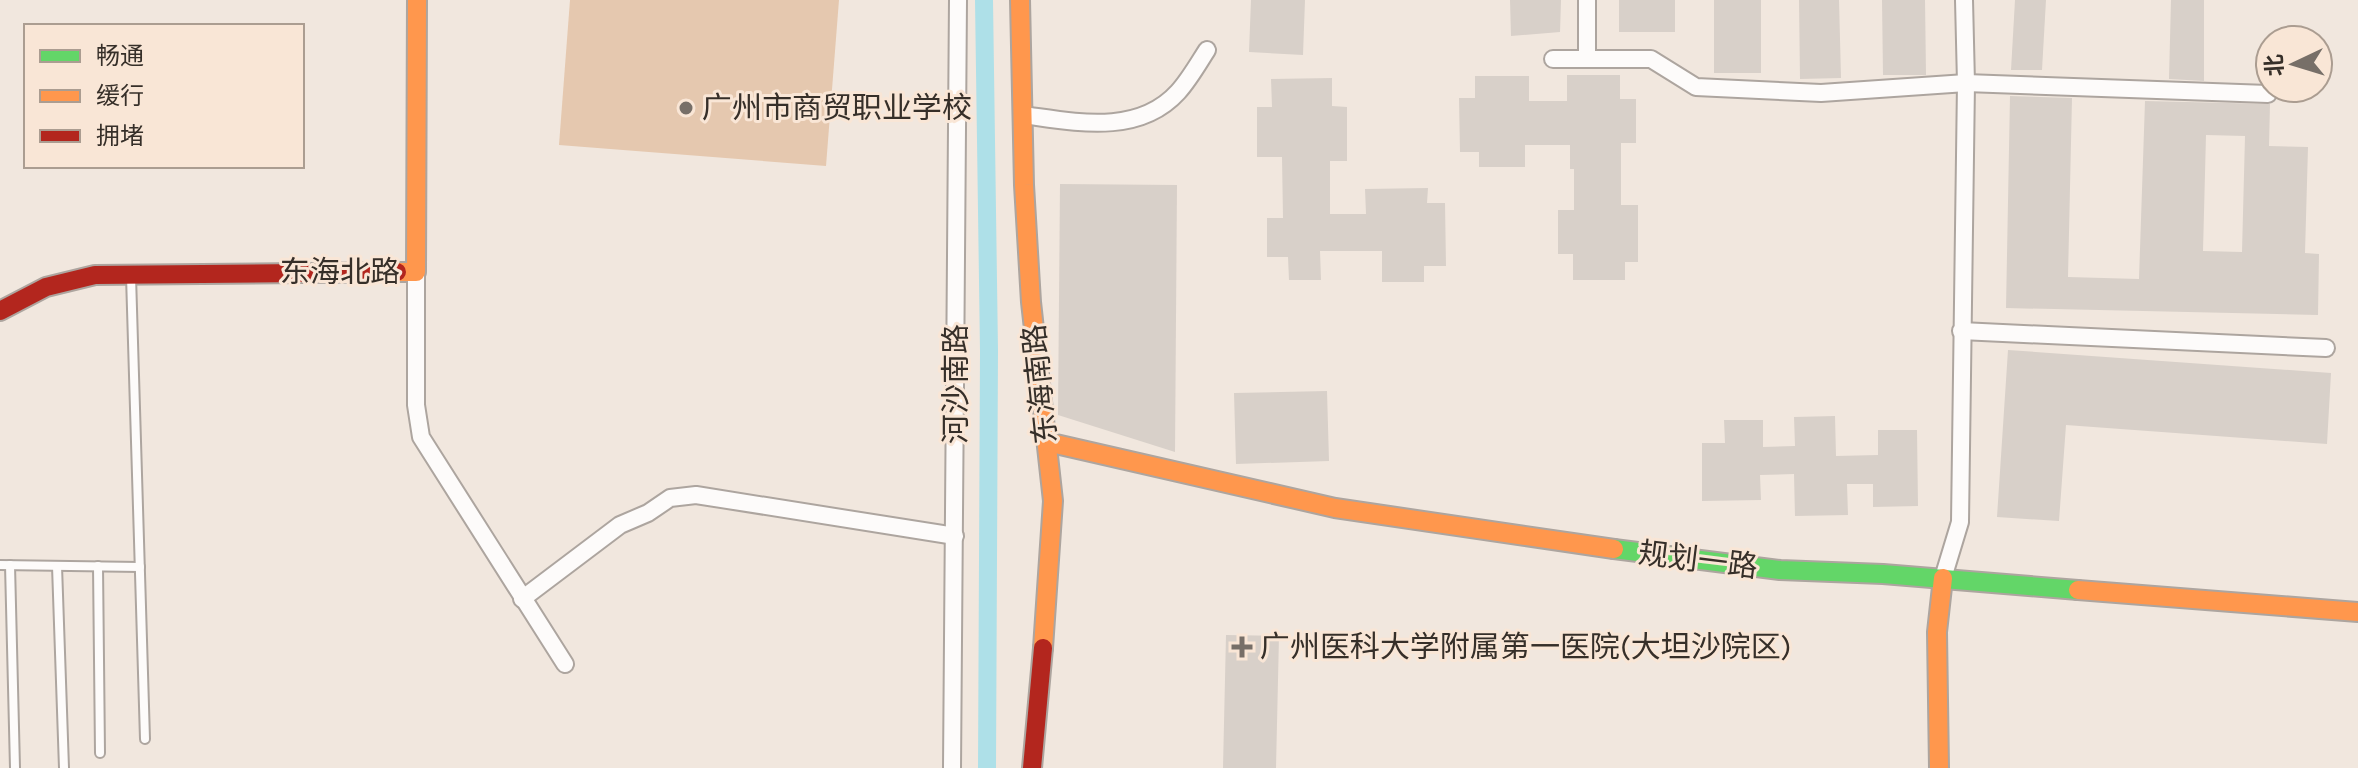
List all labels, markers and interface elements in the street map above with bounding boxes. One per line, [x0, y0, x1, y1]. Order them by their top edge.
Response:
legend [24, 24, 304, 168]
north arrow [2254, 24, 2334, 104]
text: 畅通 [96, 42, 144, 70]
text: 北 [2261, 53, 2289, 77]
text: 缓行 [96, 82, 144, 110]
place label: 广州市商贸职业学校 [702, 90, 972, 126]
marker: 广州市商贸职业学校 [677, 99, 695, 117]
text: 拥堵 [96, 122, 144, 150]
street label: 东海北路 [280, 254, 400, 290]
street label: 东海南路 [1016, 322, 1064, 446]
street label: 河沙南路 [938, 324, 974, 444]
street label: 规划一路 [1636, 535, 1760, 585]
place label: 广州医科大学附属第一医院(大坦沙院区) [1260, 629, 1791, 665]
marker: 广州医科大学附属第一医院(大坦沙院区) [1231, 636, 1253, 658]

